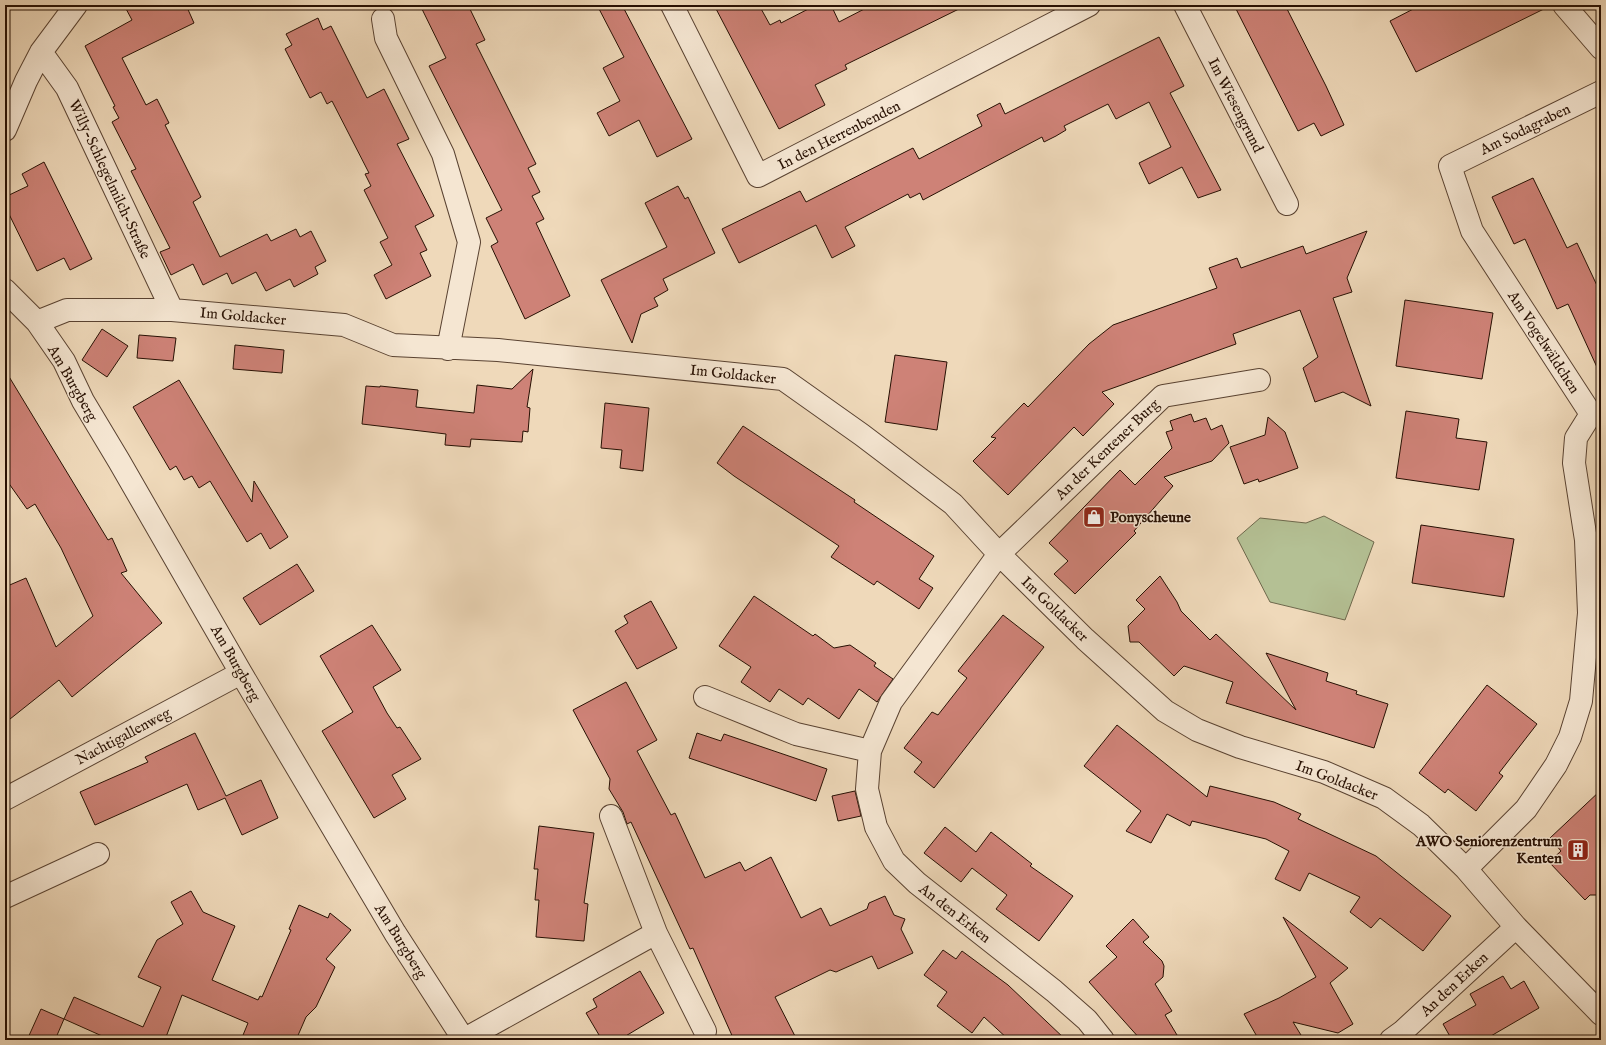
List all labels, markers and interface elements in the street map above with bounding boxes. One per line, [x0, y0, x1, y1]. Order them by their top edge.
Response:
street label: Im Wiesengrund [1203, 55, 1268, 157]
street label: In den Herrenbenden [775, 96, 904, 175]
street label: Willy-Schlegelmilch-Straße [64, 97, 155, 262]
street label: Am Sodagraben [1476, 99, 1574, 160]
street label: Am Vogelwäldchen [1503, 287, 1584, 397]
street label: Im Goldacker [199, 303, 287, 330]
street label: Am Burgberg [43, 341, 102, 426]
street label: Im Goldacker [689, 361, 777, 389]
street label: An der Kentener Burg [1050, 394, 1164, 505]
shop icon: Ponyscheune [1081, 504, 1107, 530]
place label: Ponyscheune [1110, 508, 1191, 527]
street label: Im Goldacker [1017, 572, 1093, 647]
street label: Am Burgberg [206, 621, 265, 706]
street label: Nachtigallenweg [72, 703, 175, 769]
street label: Im Goldacker [1293, 756, 1381, 805]
place label: AWO Seniorenzentrum Kenten [1415, 832, 1562, 868]
building icon: AWO Seniorenzentrum Kenten [1565, 837, 1591, 863]
street label: An den Erken [914, 879, 995, 947]
street label: Am Burgberg [369, 899, 432, 983]
street label: An den Erken [1416, 948, 1492, 1021]

